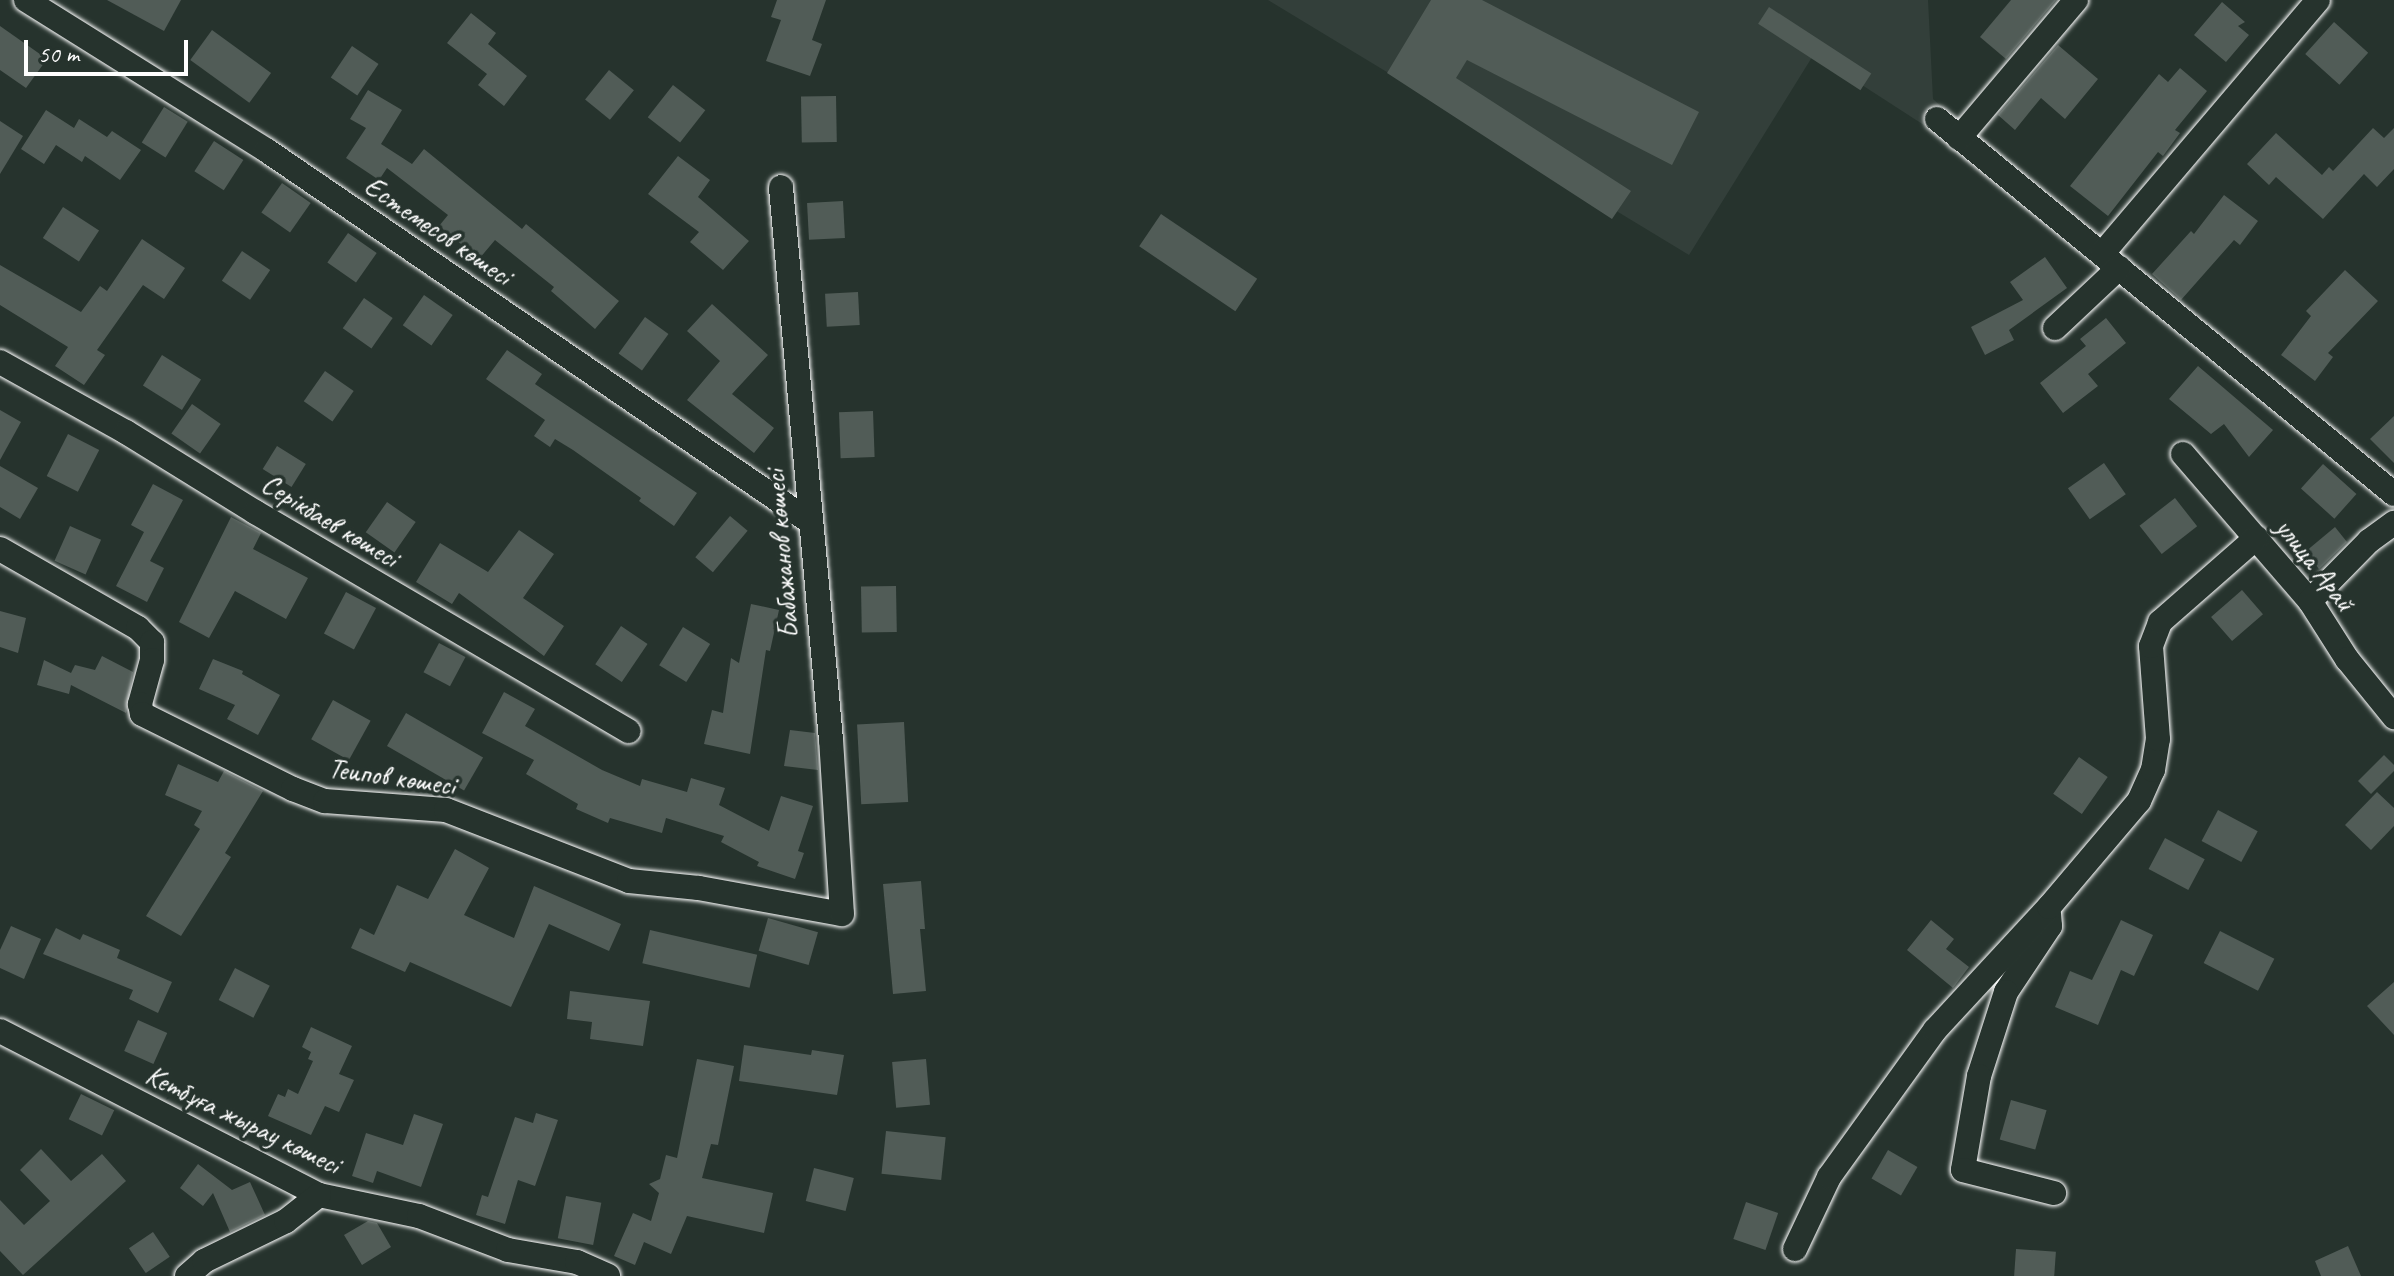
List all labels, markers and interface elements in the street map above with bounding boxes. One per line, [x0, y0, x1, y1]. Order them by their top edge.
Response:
scale bar [28, 24, 192, 74]
text: 50 m [38, 39, 79, 69]
street label: Естемесов көшесі [358, 169, 518, 293]
street label: Серікбаев көшесі [255, 467, 405, 575]
street label: Бабажанов көшесі [758, 468, 806, 640]
street label: улица Арай [2268, 512, 2362, 618]
street label: Теипов көшесі [326, 751, 458, 803]
street label: Кетбұға жырау көшесі [140, 1058, 346, 1182]

